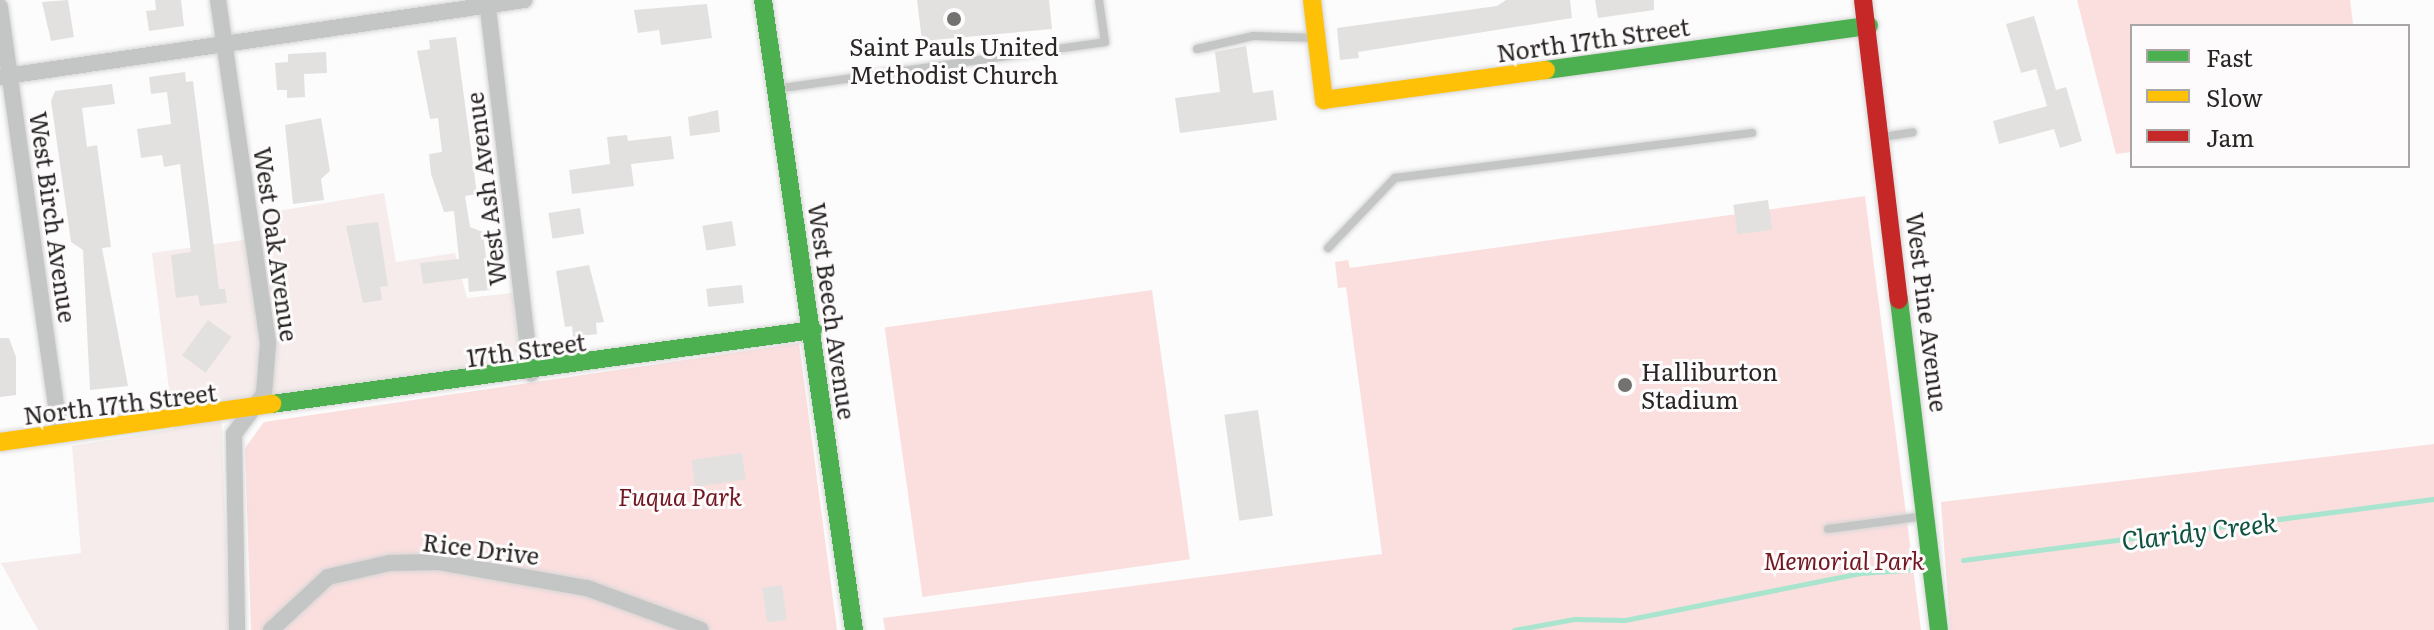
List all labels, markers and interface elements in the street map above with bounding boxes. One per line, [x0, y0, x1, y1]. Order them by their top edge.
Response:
marker: Saint Pauls United Methodist Church [945, 10, 963, 28]
street label: North 17th Street [1495, 11, 1691, 67]
legend [2130, 24, 2410, 168]
place label: Saint Pauls United Methodist Church [849, 32, 1059, 88]
text: Fast [2206, 39, 2253, 74]
text: Slow [2206, 79, 2263, 114]
street label: West Ash Avenue [459, 91, 511, 287]
street label: West Birch Avenue [25, 110, 83, 324]
text: Jam [2206, 119, 2254, 154]
street label: West Oak Avenue [249, 145, 305, 343]
street label: West Beech Avenue [804, 201, 862, 421]
street label: West Pine Avenue [1901, 211, 1955, 413]
street label: 17th Street [464, 326, 588, 372]
place label: Halliburton Stadium [1641, 357, 1778, 413]
marker: Halliburton Stadium [1616, 376, 1634, 394]
street label: North 17th Street [22, 377, 218, 429]
park label: Fuqua Park [618, 482, 742, 510]
water label: Claridy Creek [2119, 505, 2279, 555]
street label: Rice Drive [421, 527, 541, 569]
park label: Memorial Park [1763, 546, 1925, 574]

